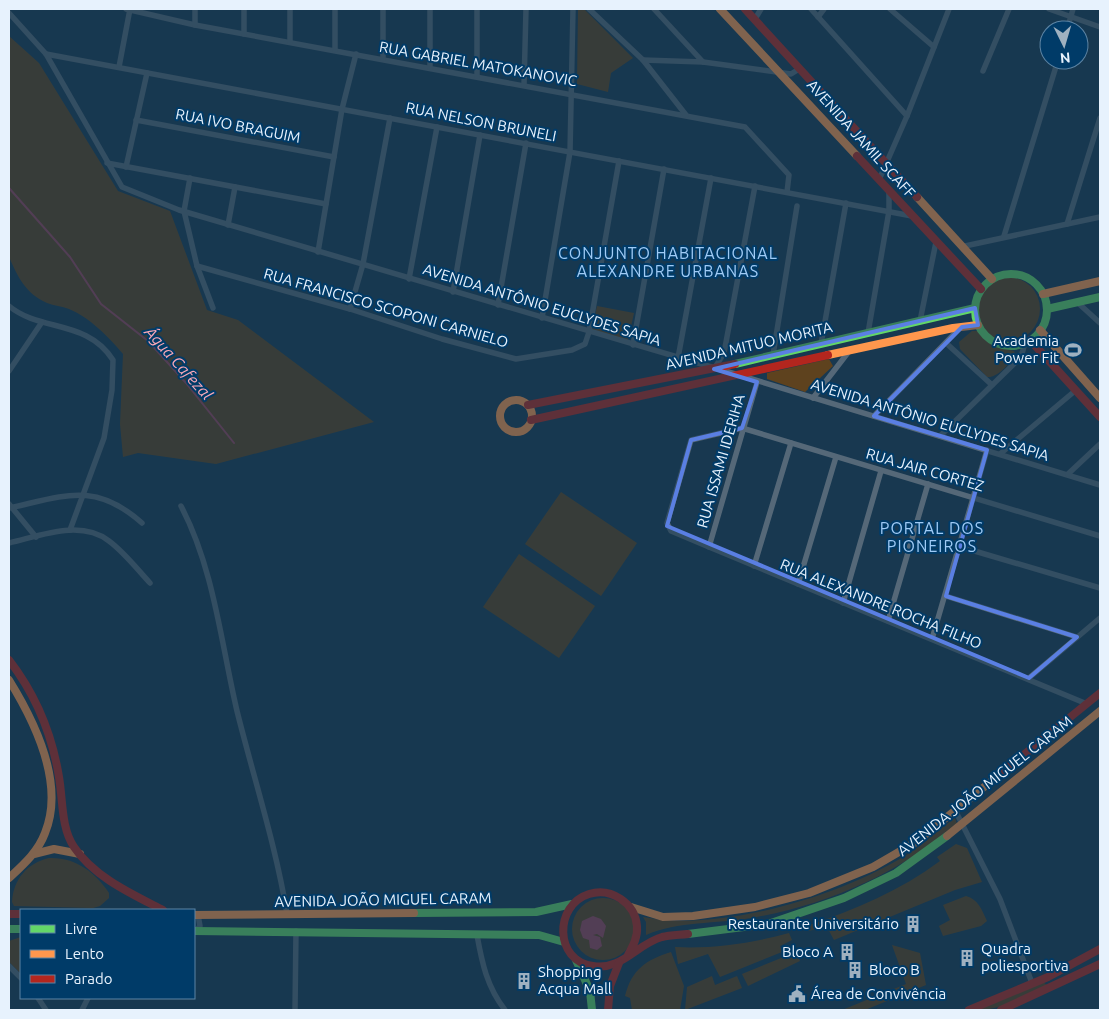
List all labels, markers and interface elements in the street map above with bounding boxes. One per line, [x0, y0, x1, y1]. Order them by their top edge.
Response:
north arrow [1039, 20, 1089, 70]
street label: RUA GABRIEL MATOKANOVIC [378, 38, 578, 89]
text: N [1059, 50, 1071, 66]
street label: AVENIDA JAMIL SCAFF [804, 76, 919, 201]
street label: RUA NELSON BRUNELI [404, 99, 558, 144]
street label: RUA IVO BRAGUIM [174, 105, 302, 146]
district label: CONJUNTO HABITACIONAL ALEXANDRE URBANAS [558, 244, 778, 280]
street label: AVENIDA ANTÔNIO EUCLYDES SAPIA [421, 260, 663, 349]
street label: RUA FRANCISCO SCOPONI CARNIELO [262, 264, 510, 351]
street label: AVENIDA MITUO MORITA [664, 318, 834, 373]
water label: Água Cafezal [141, 321, 218, 404]
place label: Academia Power Fit [993, 332, 1059, 366]
sports icon: Academia Power Fit [1063, 340, 1083, 360]
street label: AVENIDA ANTÔNIO EUCLYDES SAPIA [809, 375, 1051, 464]
street label: RUA ISSAMI IDERIHA [693, 392, 748, 530]
street label: RUA JAIR CORTEZ [864, 445, 986, 494]
district label: PORTAL DOS PIONEIROS [880, 519, 984, 555]
street label: RUA ALEXANDRE ROCHA FILHO [778, 555, 984, 652]
street label: AVENIDA JOÃO MIGUEL CARAM [894, 712, 1075, 859]
street label: AVENIDA JOÃO MIGUEL CARAM [274, 889, 492, 910]
legend [20, 909, 195, 999]
building icon: Restaurante Universitário [903, 914, 923, 934]
place label: Restaurante Universitário [728, 915, 899, 932]
text: Livre [65, 920, 98, 937]
place label: Quadra poliesportiva [981, 940, 1069, 974]
building icon: Bloco A [837, 942, 857, 962]
place label: Bloco A [782, 943, 833, 960]
text: Lento [65, 945, 104, 962]
building icon: Quadra poliesportiva [957, 948, 977, 968]
building icon: Bloco B [845, 960, 865, 980]
place label: Bloco B [869, 961, 920, 978]
place label: Shopping Acqua Mall [538, 963, 612, 997]
text: Parado [65, 970, 112, 987]
building icon: Shopping Acqua Mall [514, 971, 534, 991]
public building icon: Área de Convivência [787, 984, 807, 1004]
place label: Área de Convivência [811, 985, 946, 1002]

